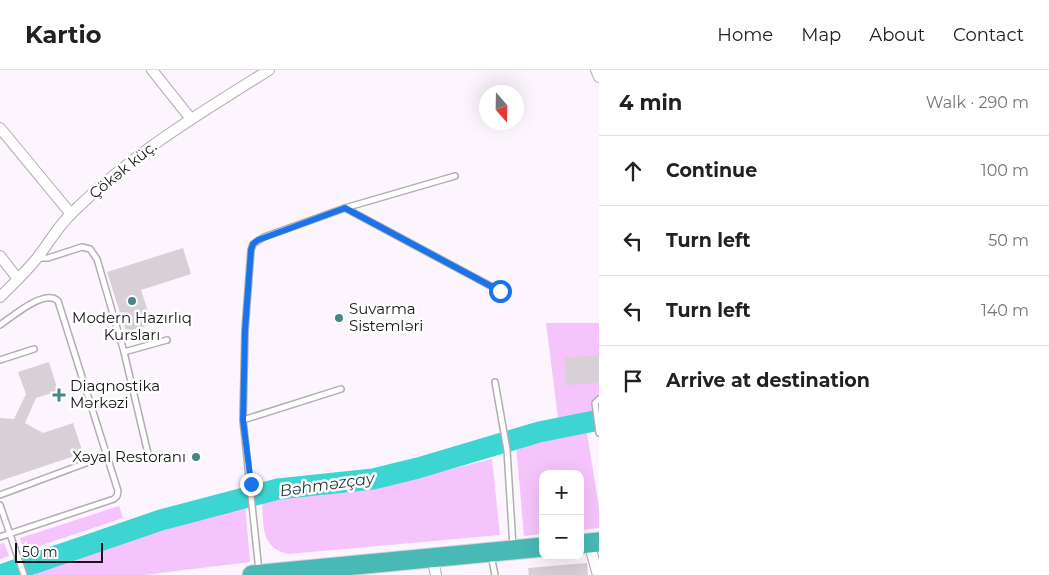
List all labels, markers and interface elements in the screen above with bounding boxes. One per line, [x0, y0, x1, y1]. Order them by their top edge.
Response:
text: Kartio [25, 20, 101, 49]
text: Home [717, 24, 773, 46]
text: Map [801, 24, 841, 46]
text: About [869, 24, 925, 46]
text: Contact [953, 24, 1024, 46]
north arrow [479, 85, 524, 130]
text: 4 min [619, 90, 682, 115]
text: Walk · 290 m [926, 93, 1029, 112]
street label: Çökək küç. [85, 137, 160, 203]
icon: ahead [619, 157, 647, 185]
text: Continue [666, 159, 757, 182]
text: 100 m [981, 161, 1029, 180]
icon: left [619, 227, 647, 255]
text: Turn left [666, 229, 751, 252]
text: 50 m [988, 231, 1029, 250]
route start [489, 280, 512, 303]
marker: Modern Hazırlıq Kursları [126, 295, 138, 307]
icon: left [619, 297, 647, 325]
place label: Suvarma Sistemləri [349, 299, 423, 335]
text: Turn left [666, 299, 751, 322]
text: 140 m [981, 301, 1029, 320]
place label: Modern Hazırlıq Kursları [72, 308, 192, 344]
marker: Suvarma Sistemləri [333, 312, 345, 324]
icon: arrive [619, 367, 647, 395]
text: Arrive at destination [666, 369, 870, 392]
place label: Diaqnostika Mərkəzi [70, 376, 160, 412]
marker: Diaqnostika Mərkəzi [52, 388, 66, 402]
place label: Xəyal Restoranı [72, 447, 186, 466]
marker: Xəyal Restoranı [190, 451, 202, 463]
water label: Bəhməzçay [279, 468, 377, 501]
map controls [539, 470, 584, 560]
button: + [539, 470, 584, 515]
route end [240, 473, 263, 496]
button: − [539, 515, 584, 560]
scale bar [15, 540, 102, 563]
text: 50 m [22, 543, 58, 561]

